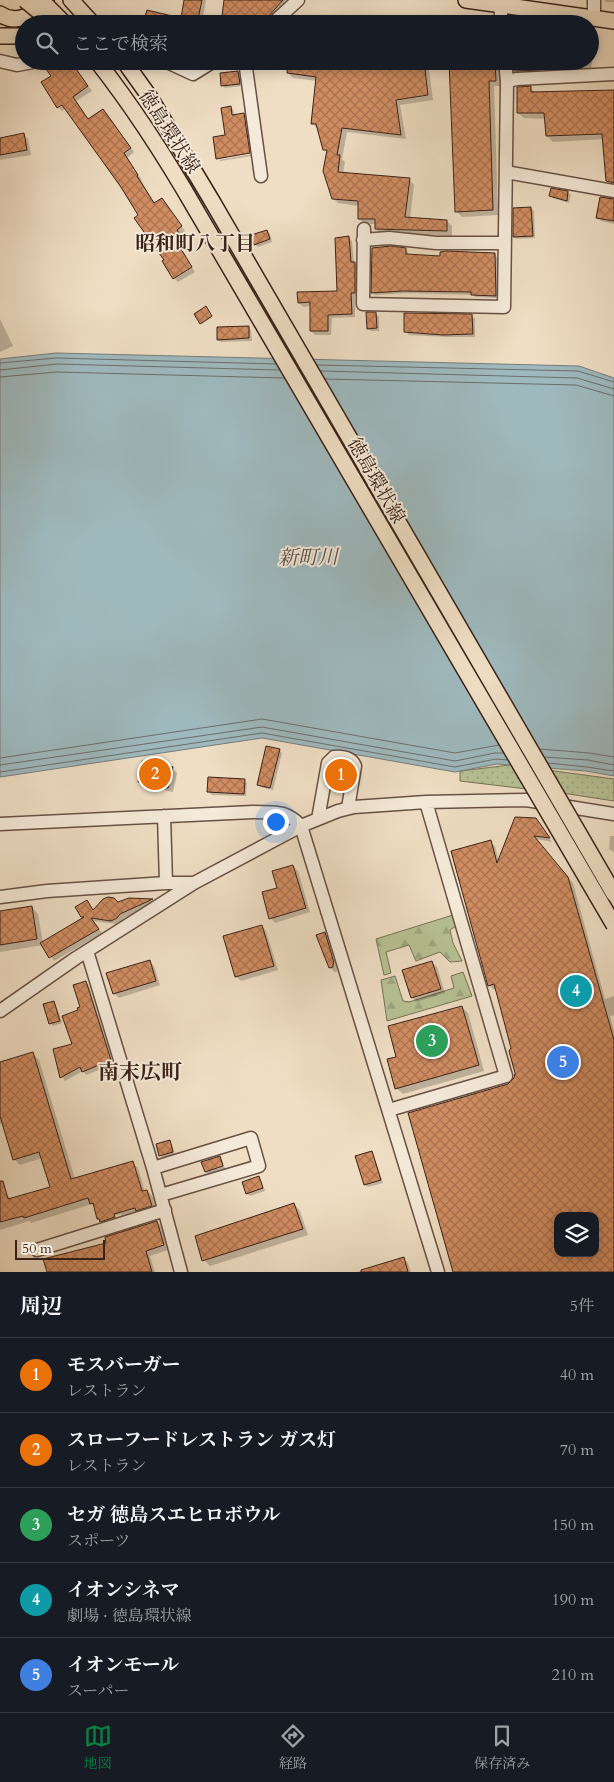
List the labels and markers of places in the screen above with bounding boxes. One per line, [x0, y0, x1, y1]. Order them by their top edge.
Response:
pin: 2 [139, 755, 171, 793]
pin: 1 [325, 756, 357, 794]
pin: 4 [560, 972, 592, 1010]
pin: 3 [416, 1022, 448, 1060]
pin: 5 [547, 1043, 579, 1081]

